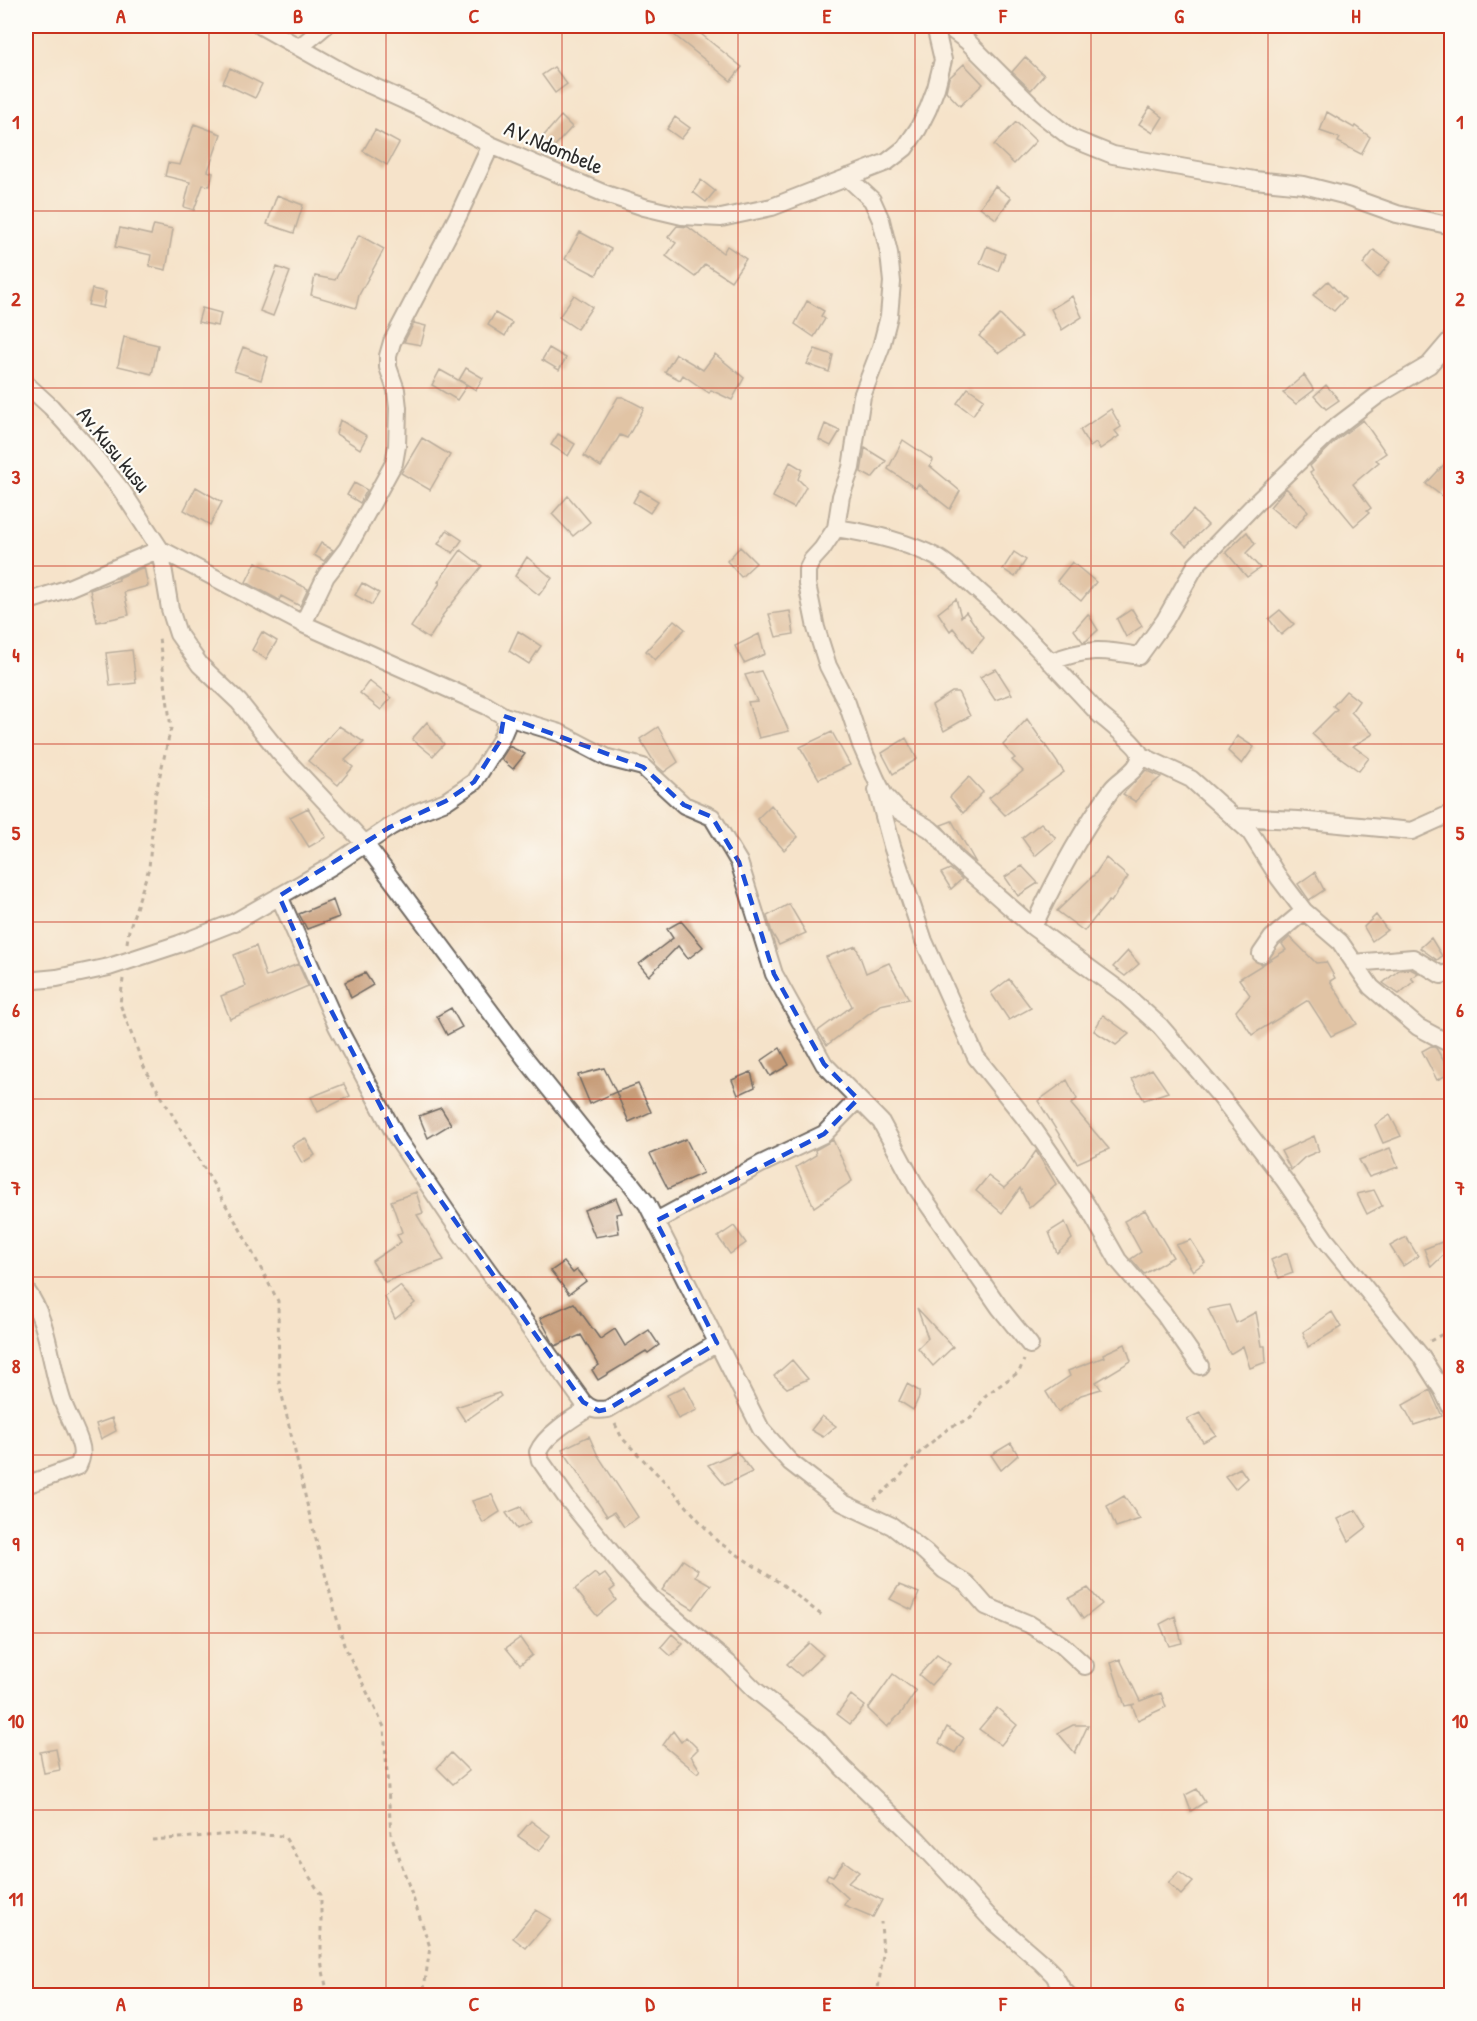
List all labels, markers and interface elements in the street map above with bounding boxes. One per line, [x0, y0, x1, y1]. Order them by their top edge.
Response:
text: A [116, 2, 126, 29]
text: B [293, 2, 303, 29]
text: C [469, 2, 480, 29]
text: D [645, 2, 655, 29]
text: E [823, 2, 832, 29]
text: F [998, 2, 1008, 29]
text: G [1174, 2, 1184, 29]
text: H [1351, 2, 1361, 29]
text: 1 [12, 108, 20, 135]
text: 1 [1456, 108, 1464, 135]
street label: AV.Ndombele [500, 113, 608, 181]
text: 2 [11, 285, 21, 312]
text: 2 [1455, 285, 1465, 312]
street label: Av.Kusu kusu [70, 400, 158, 498]
text: 3 [12, 463, 21, 490]
text: 3 [1456, 463, 1465, 490]
text: 4 [12, 641, 20, 668]
text: 4 [1456, 641, 1464, 668]
text: 5 [12, 819, 21, 846]
text: 5 [1456, 819, 1465, 846]
text: 6 [12, 996, 20, 1023]
text: 6 [1456, 996, 1464, 1023]
text: 7 [10, 1174, 21, 1201]
text: 7 [1454, 1174, 1465, 1201]
text: 8 [12, 1352, 21, 1379]
text: 8 [1456, 1352, 1465, 1379]
text: 9 [12, 1530, 20, 1557]
text: 9 [1456, 1530, 1464, 1557]
text: 10 [8, 1707, 24, 1734]
text: 10 [1452, 1707, 1468, 1734]
text: 11 [9, 1885, 23, 1912]
text: 11 [1453, 1885, 1467, 1912]
text: A [116, 1990, 126, 2017]
text: B [293, 1990, 303, 2017]
text: C [469, 1990, 480, 2017]
text: D [645, 1990, 655, 2017]
text: E [823, 1990, 832, 2017]
text: F [998, 1990, 1008, 2017]
text: G [1174, 1990, 1184, 2017]
text: H [1351, 1990, 1361, 2017]

